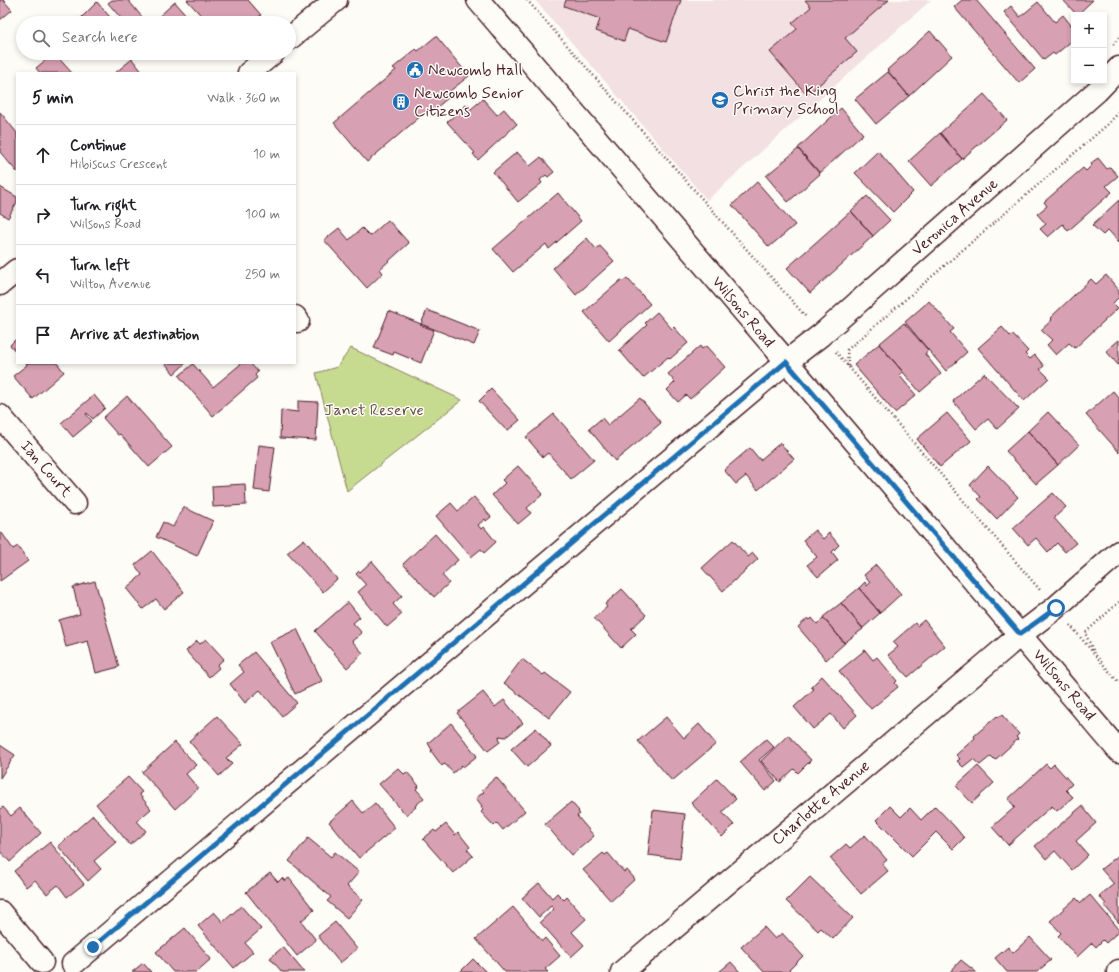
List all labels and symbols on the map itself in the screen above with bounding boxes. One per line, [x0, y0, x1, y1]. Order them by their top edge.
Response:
public building icon: Newcomb Hall [405, 60, 425, 80]
place label: Newcomb Hall [428, 60, 522, 81]
place label: Christ the King Primary School [733, 81, 839, 120]
place label: Newcomb Senior Citizens [414, 83, 524, 122]
school or university icon: Christ the King Primary School [710, 90, 730, 110]
building icon: Newcomb Senior Citizens [391, 92, 411, 112]
street label: Veronica Avenue [907, 173, 1003, 261]
street label: Wilsons Road [707, 272, 779, 352]
park label: Janet Reserve [324, 400, 424, 421]
street label: Ian Court [15, 436, 77, 502]
route start [1047, 599, 1065, 617]
street label: Wilsons Road [1028, 645, 1100, 725]
street label: Charlotte Avenue [768, 756, 874, 850]
route end [84, 938, 102, 956]

